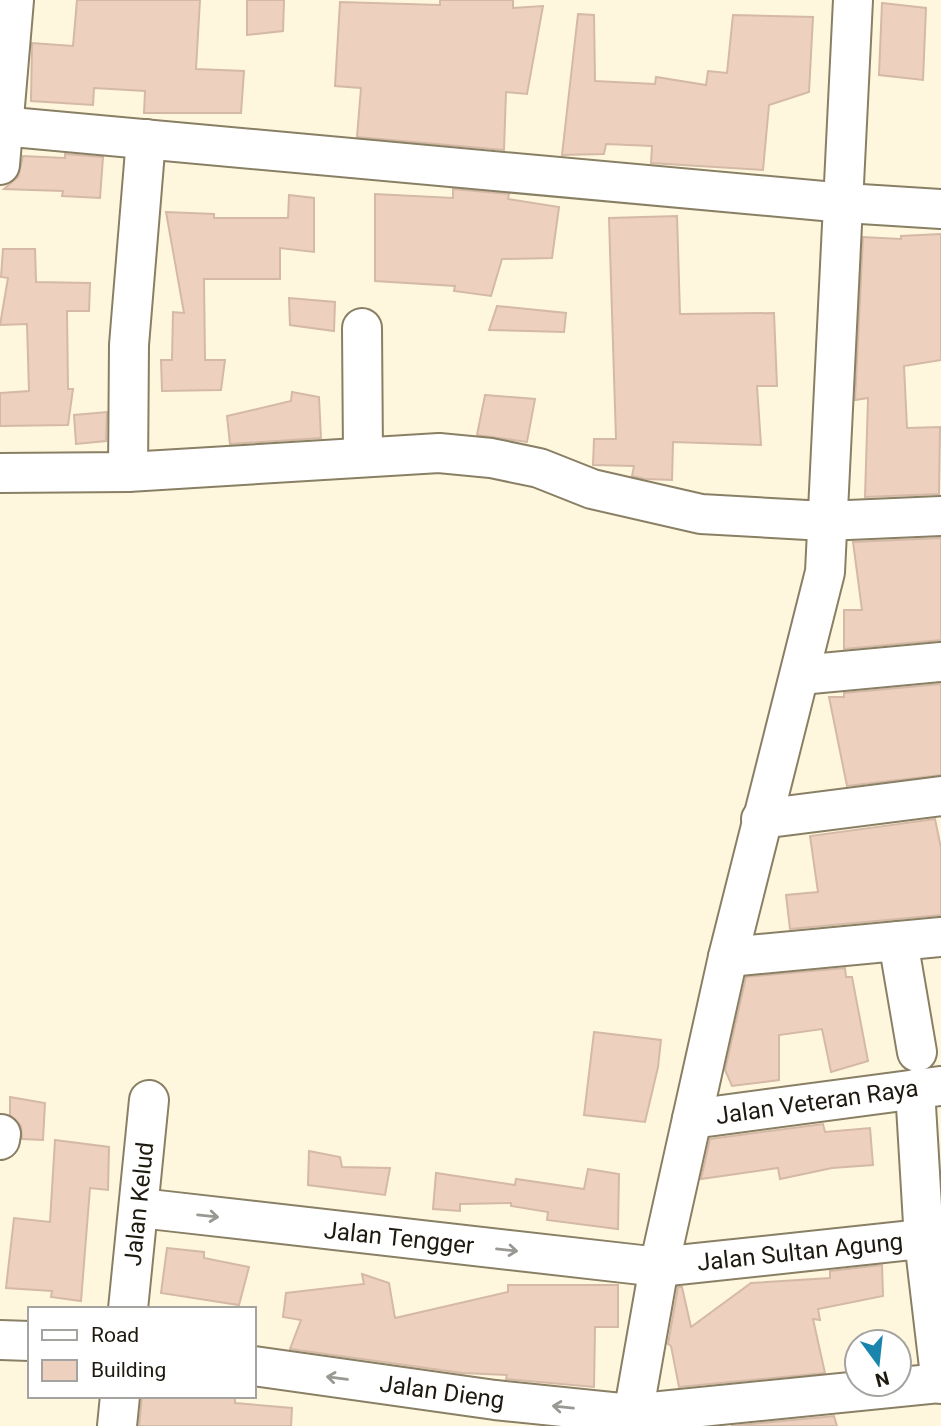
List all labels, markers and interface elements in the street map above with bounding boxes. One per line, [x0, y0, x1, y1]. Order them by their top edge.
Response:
street label: Jalan Veteran Raya [714, 1074, 920, 1130]
street label: Jalan Kelud [119, 1141, 159, 1267]
one-way arrow [196, 1210, 218, 1223]
street label: Jalan Tengger [323, 1216, 475, 1260]
street label: Jalan Sultan Agung [696, 1227, 904, 1277]
one-way arrow [495, 1243, 517, 1256]
legend [28, 1307, 256, 1398]
text: Road [91, 1323, 139, 1347]
north arrow [843, 1328, 913, 1398]
text: Building [91, 1358, 166, 1382]
text: N [873, 1366, 892, 1392]
street label: Jalan Dieng [378, 1369, 506, 1415]
one-way arrow [326, 1371, 349, 1384]
one-way arrow [552, 1401, 574, 1414]

